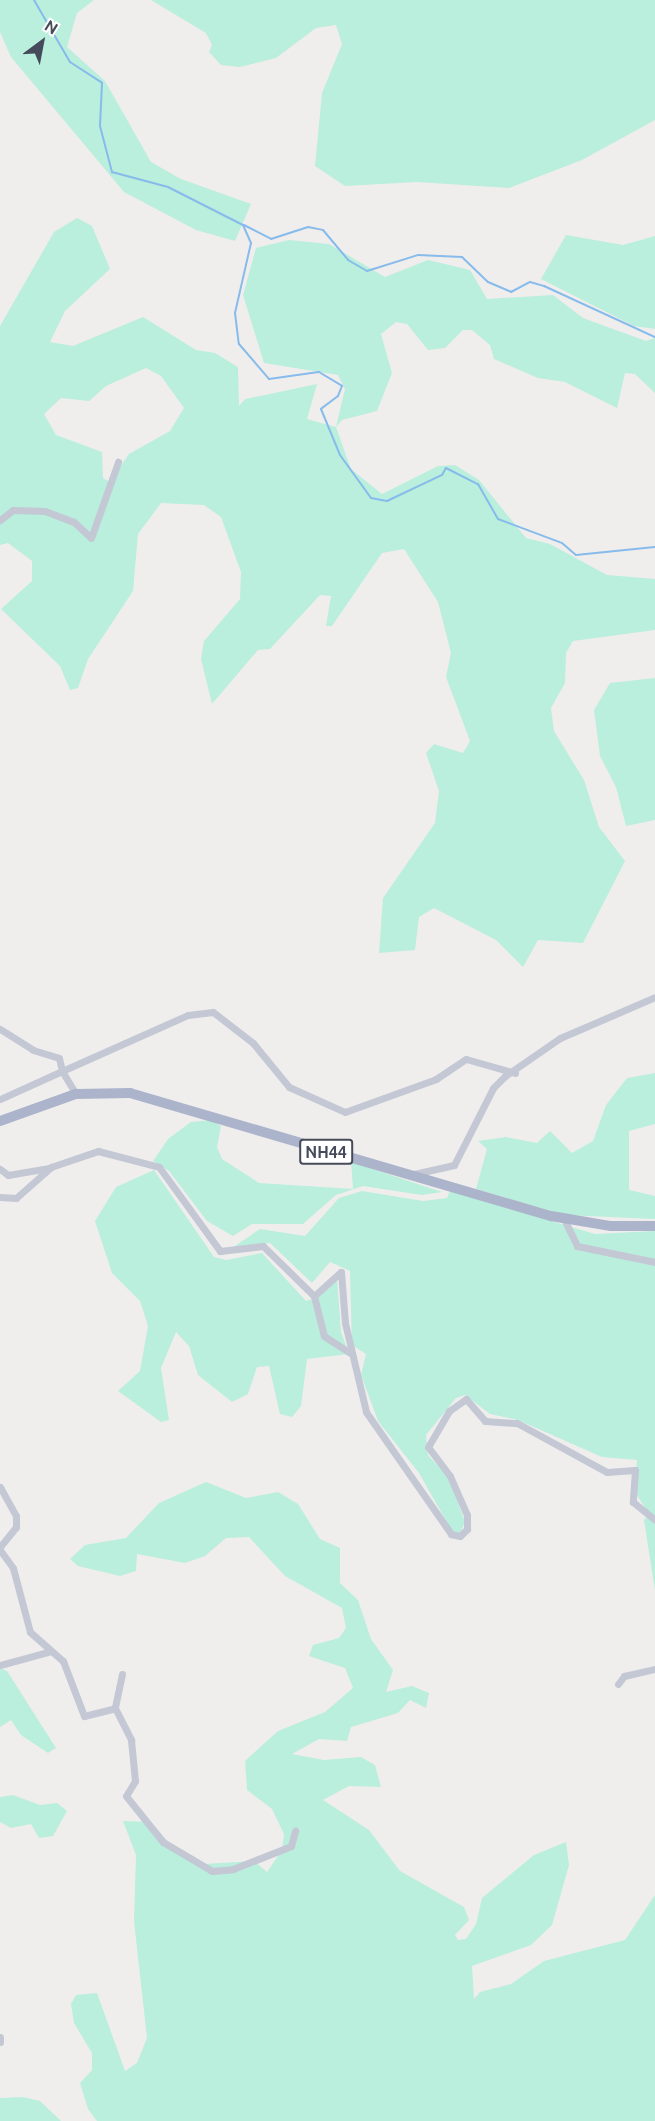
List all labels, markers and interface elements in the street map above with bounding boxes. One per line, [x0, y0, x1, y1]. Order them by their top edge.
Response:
north arrow [12, 12, 72, 72]
text: N [42, 16, 61, 38]
road number: NH44 [299, 1139, 353, 1165]

